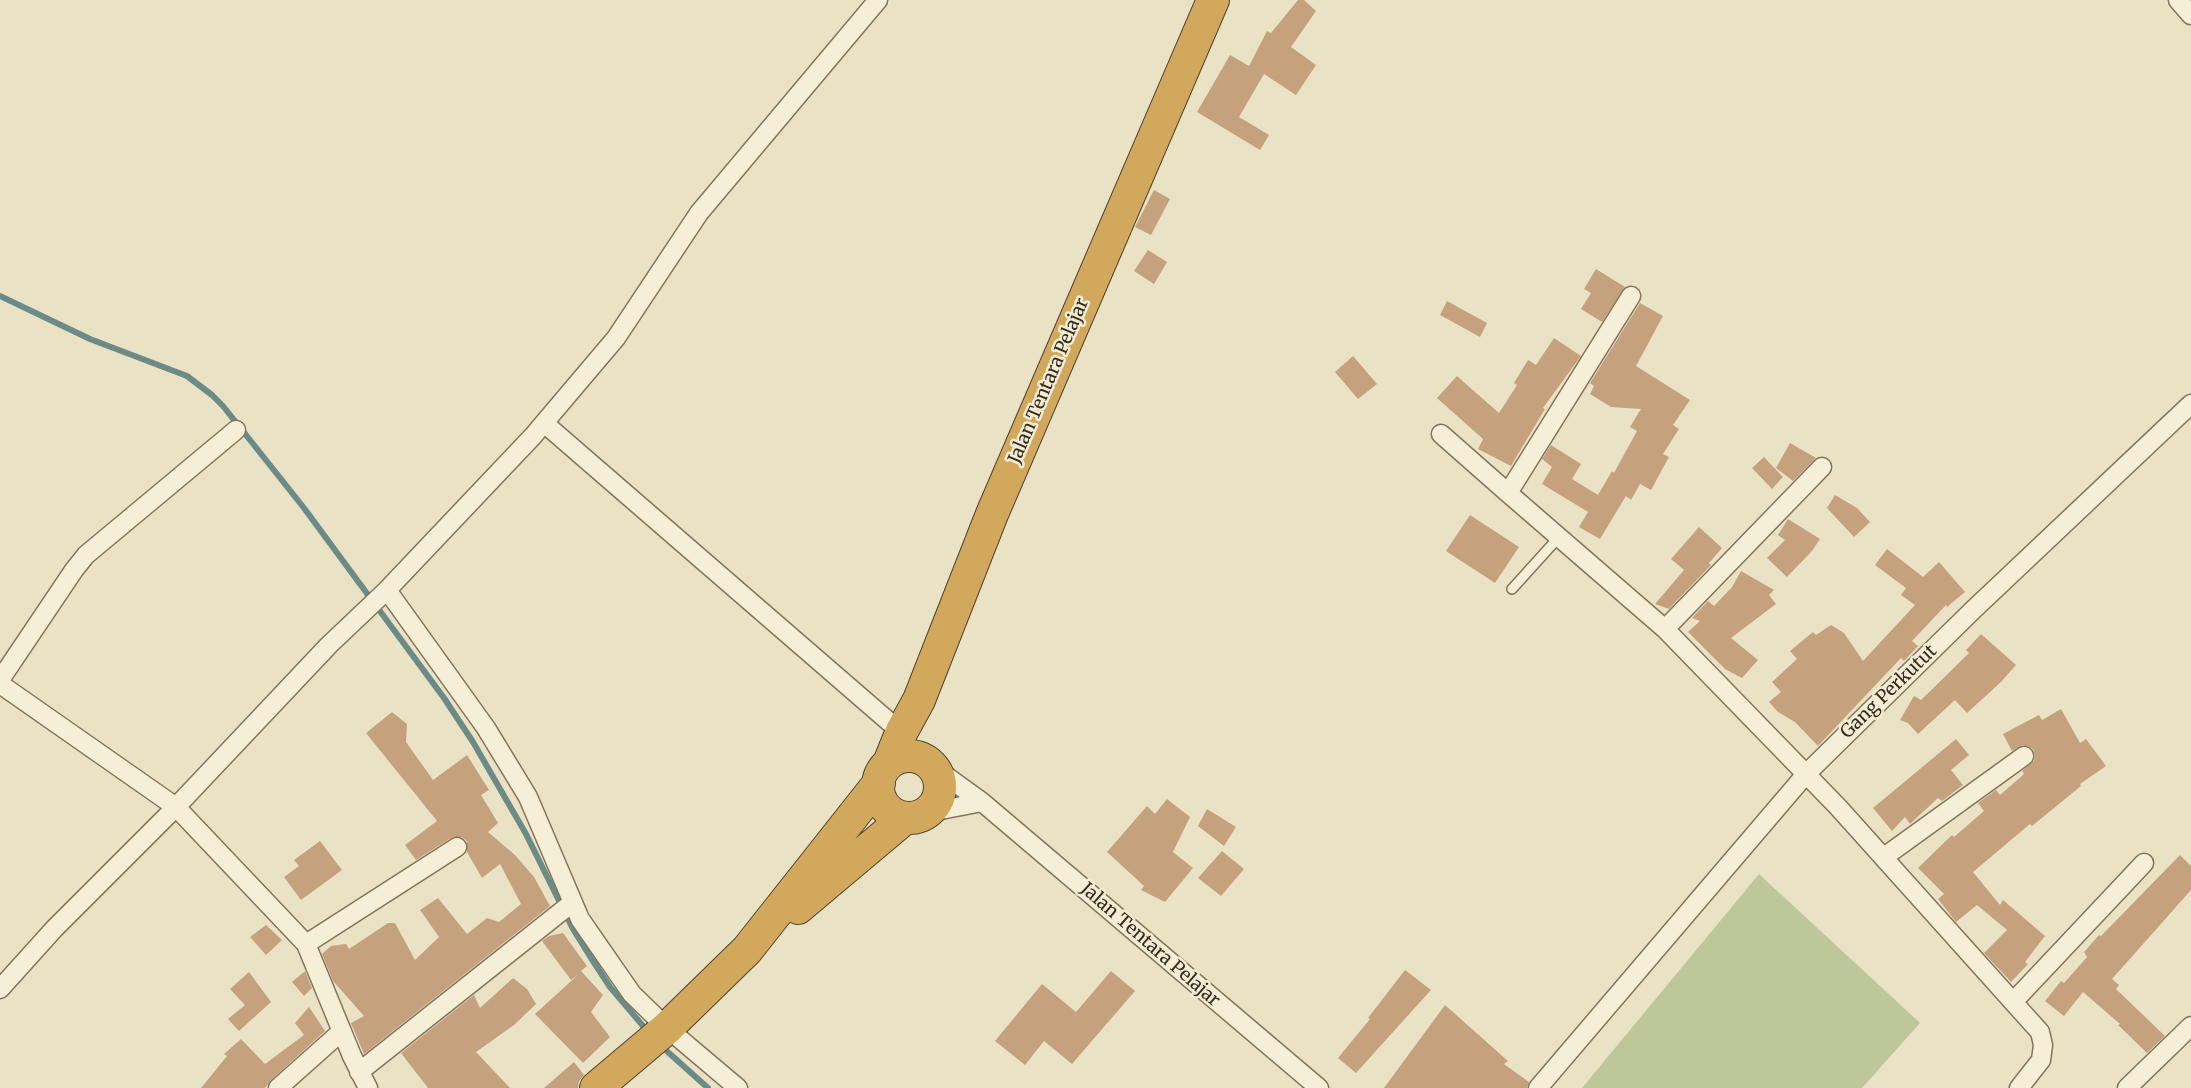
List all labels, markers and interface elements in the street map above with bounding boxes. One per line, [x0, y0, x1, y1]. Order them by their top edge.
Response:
street label: Jalan Tentara Pelajar [1004, 295, 1094, 467]
street label: Gang Perkutut [1836, 641, 1942, 743]
street label: Jalan Tentara Pelajar [1076, 879, 1224, 1011]

